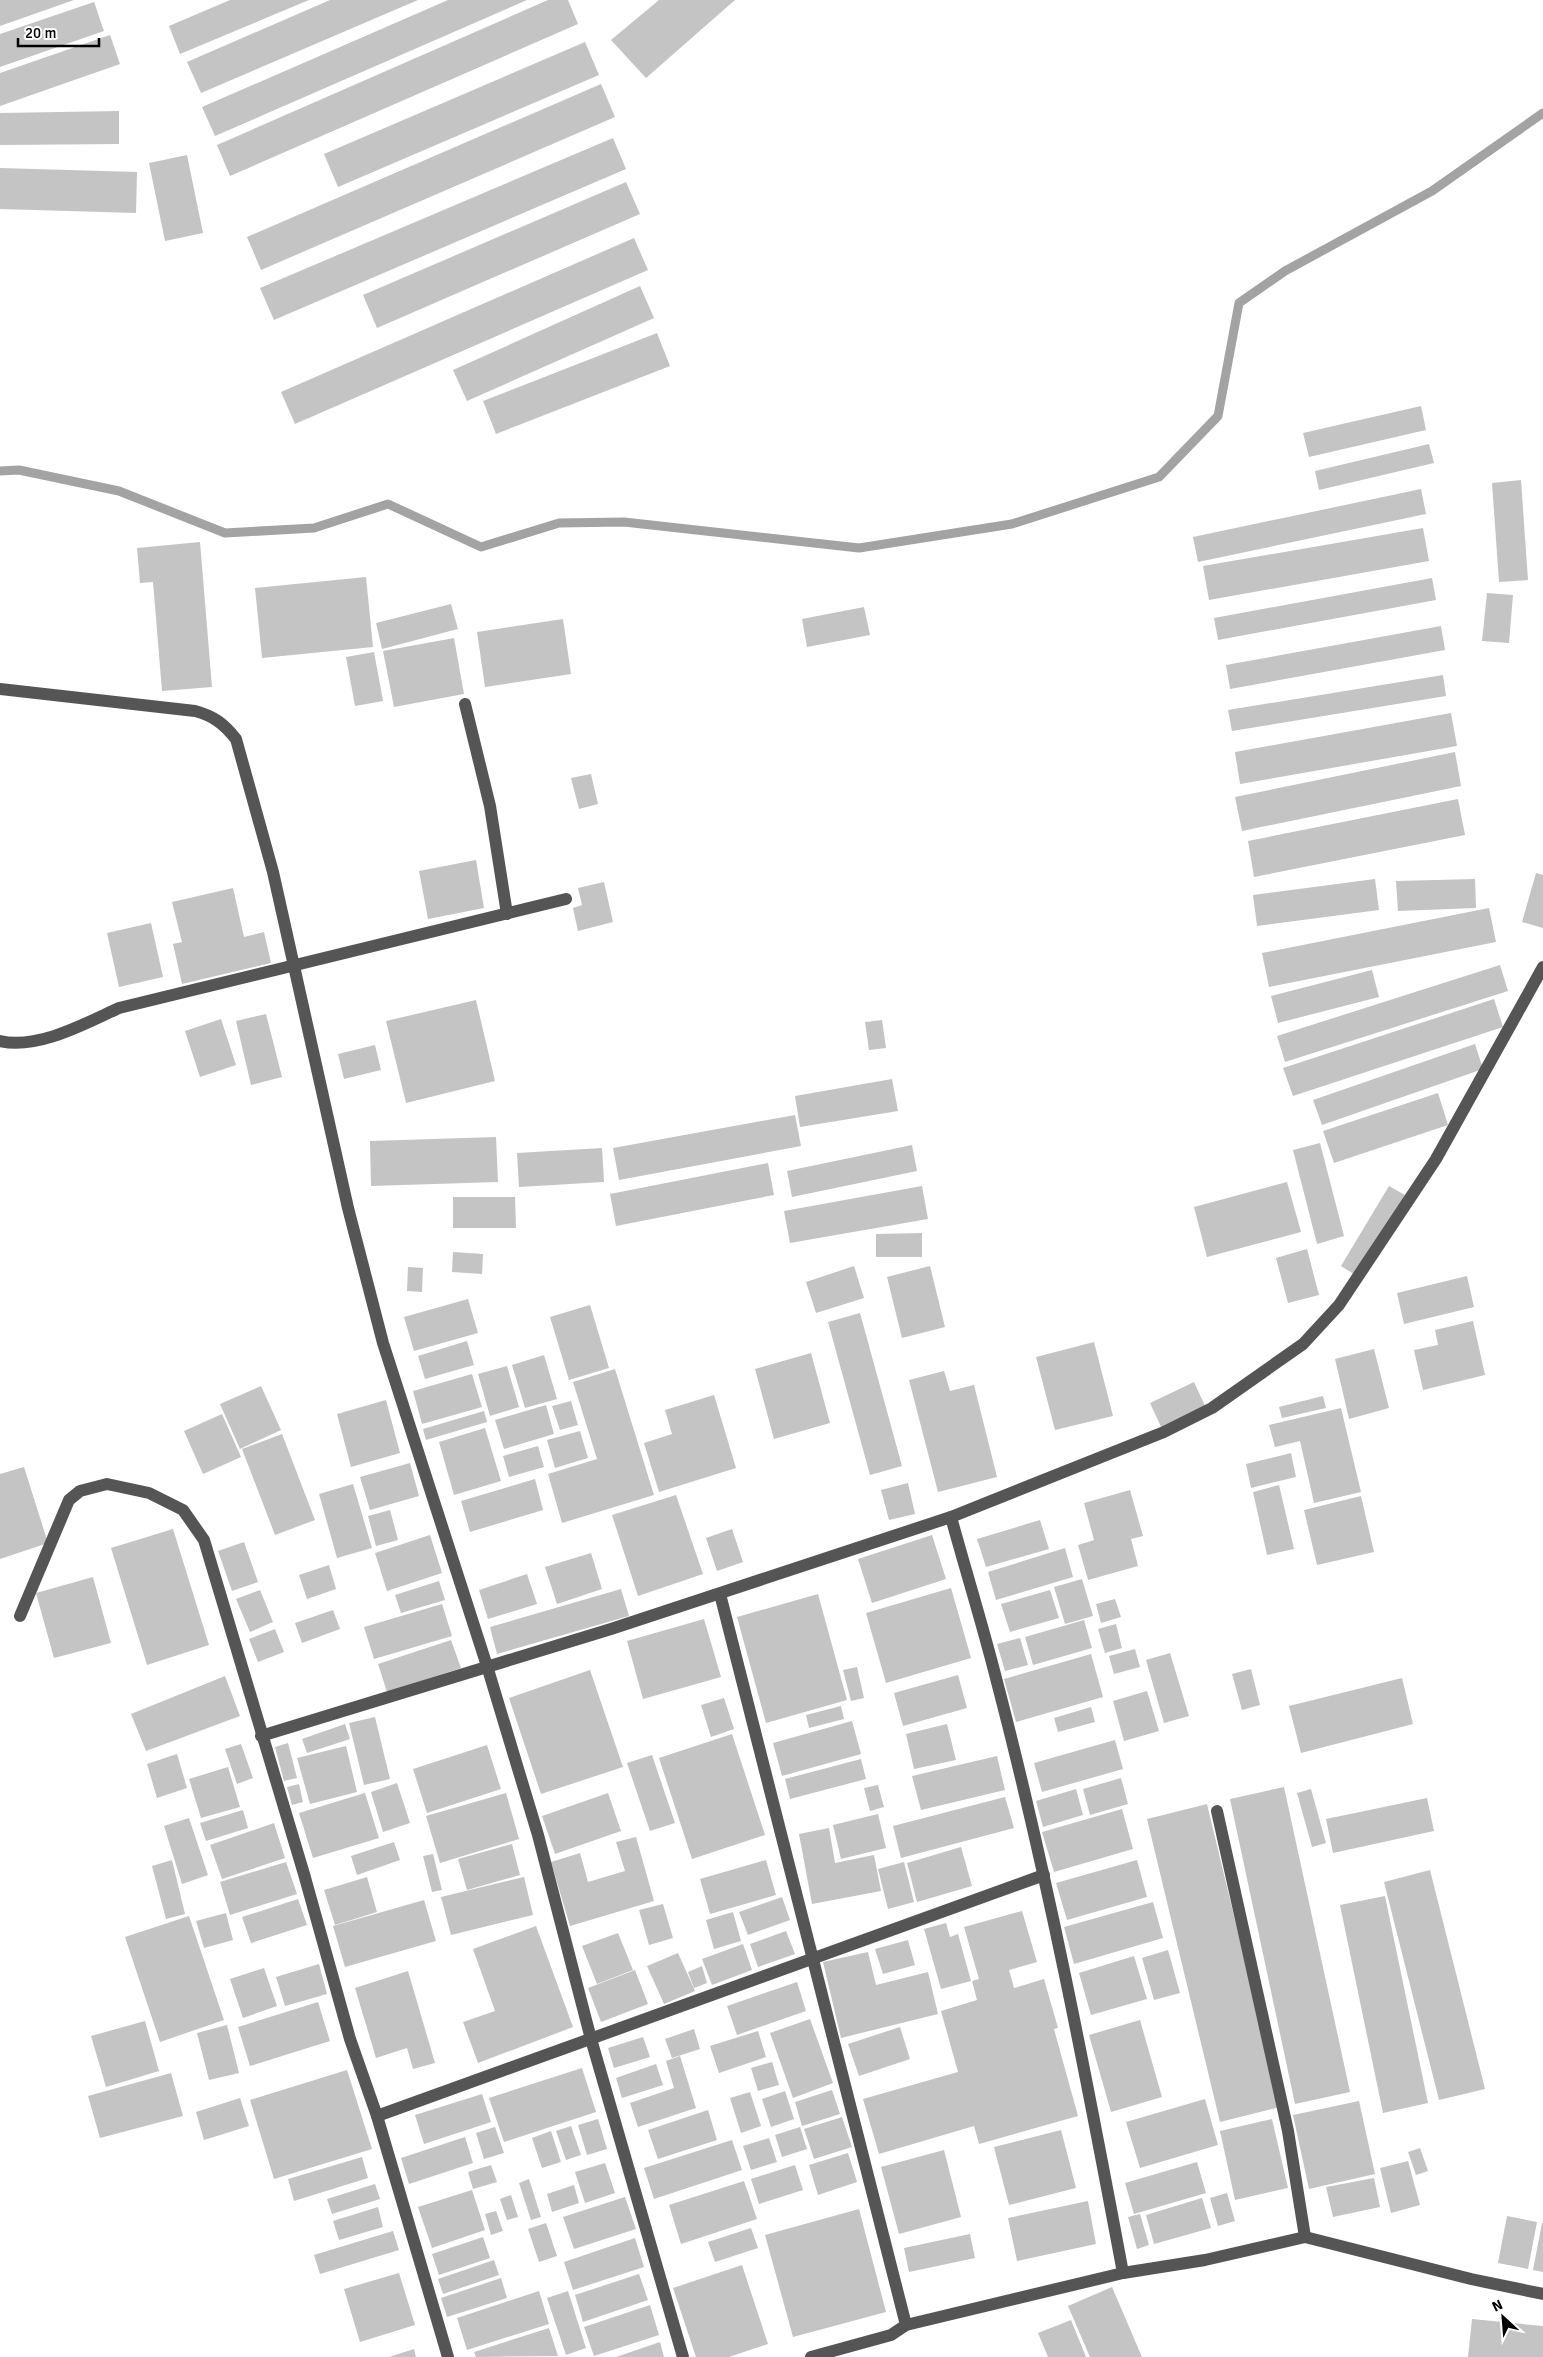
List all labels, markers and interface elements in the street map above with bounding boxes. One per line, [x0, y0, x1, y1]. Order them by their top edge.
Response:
scale bar [18, 15, 99, 47]
text: 20 m [25, 24, 56, 42]
north arrow [1478, 2292, 1528, 2342]
text: N [1489, 2296, 1506, 2316]

